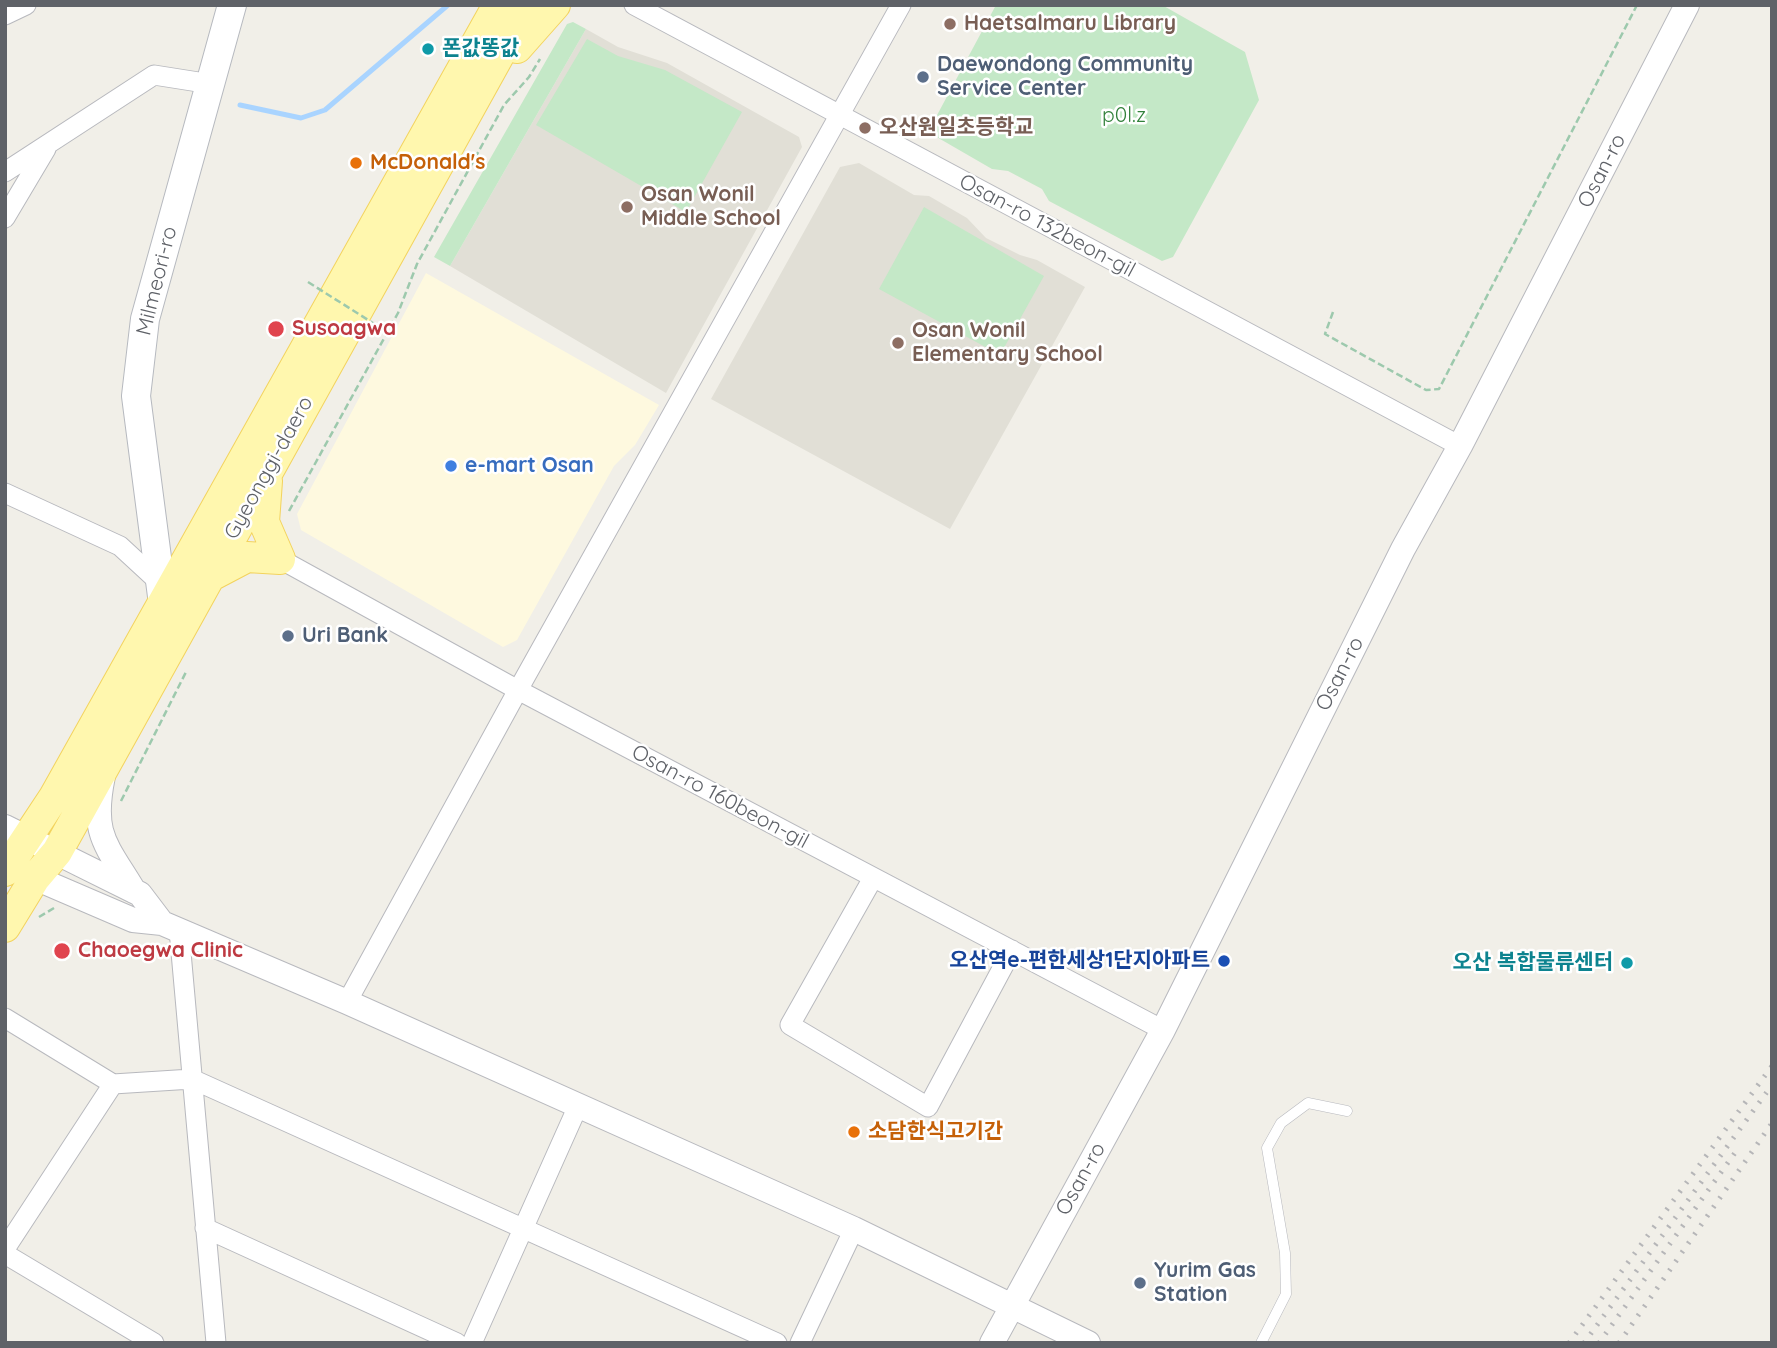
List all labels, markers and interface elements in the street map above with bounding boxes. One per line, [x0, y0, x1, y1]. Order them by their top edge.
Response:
place label: Haetsalmaru Library [964, 11, 1176, 37]
marker: Haetsalmaru Library [942, 16, 958, 32]
place label: 폰값똥값 [442, 36, 519, 62]
marker: 폰값똥값 [420, 41, 436, 57]
place label: Daewondong Community Service Center [937, 52, 1193, 102]
marker: Daewondong Community Service Center [915, 69, 931, 85]
park label: p0l.z [1102, 103, 1146, 129]
place label: 오산원일초등학교 [879, 115, 1034, 141]
marker: 오산원일초등학교 [857, 120, 873, 136]
street label: Osan-ro [1573, 130, 1631, 212]
place label: McDonald's [370, 150, 485, 176]
marker: McDonald's [348, 155, 364, 171]
street label: Osan-ro 132beon-gil [955, 169, 1139, 283]
place label: Osan Wonil Middle School [641, 182, 781, 232]
marker: Osan Wonil Middle School [619, 199, 635, 215]
street label: Milmeori-ro [131, 224, 183, 338]
place label: Susoagwa [292, 316, 396, 342]
place label: Osan Wonil Elementary School [912, 318, 1103, 368]
marker: Susoagwa [266, 319, 286, 339]
marker: Osan Wonil Elementary School [890, 335, 906, 351]
street label: Gyeonggi-daero [219, 392, 319, 544]
place label: e-mart Osan [465, 453, 594, 479]
marker: e-mart Osan [443, 458, 459, 474]
place label: Uri Bank [302, 623, 388, 649]
marker: Uri Bank [280, 628, 296, 644]
street label: Osan-ro [1311, 633, 1369, 715]
street label: Osan-ro 160beon-gil [627, 740, 813, 854]
place label: Chaoegwa Clinic [78, 938, 243, 964]
marker: Chaoegwa Clinic [52, 941, 72, 961]
place label: 오산역e-편한세상1단지아파트 [949, 948, 1210, 974]
place label: 오산 복합물류센터 [1453, 950, 1613, 976]
marker: 오산역e-편한세상1단지아파트 [1216, 953, 1232, 969]
marker: 오산 복합물류센터 [1619, 955, 1635, 971]
place label: 소담한식고기간 [868, 1119, 1003, 1145]
marker: 소담한식고기간 [846, 1124, 862, 1140]
street label: Osan-ro [1051, 1138, 1111, 1220]
place label: Yurim Gas Station [1154, 1258, 1256, 1308]
marker: Yurim Gas Station [1132, 1275, 1148, 1291]

